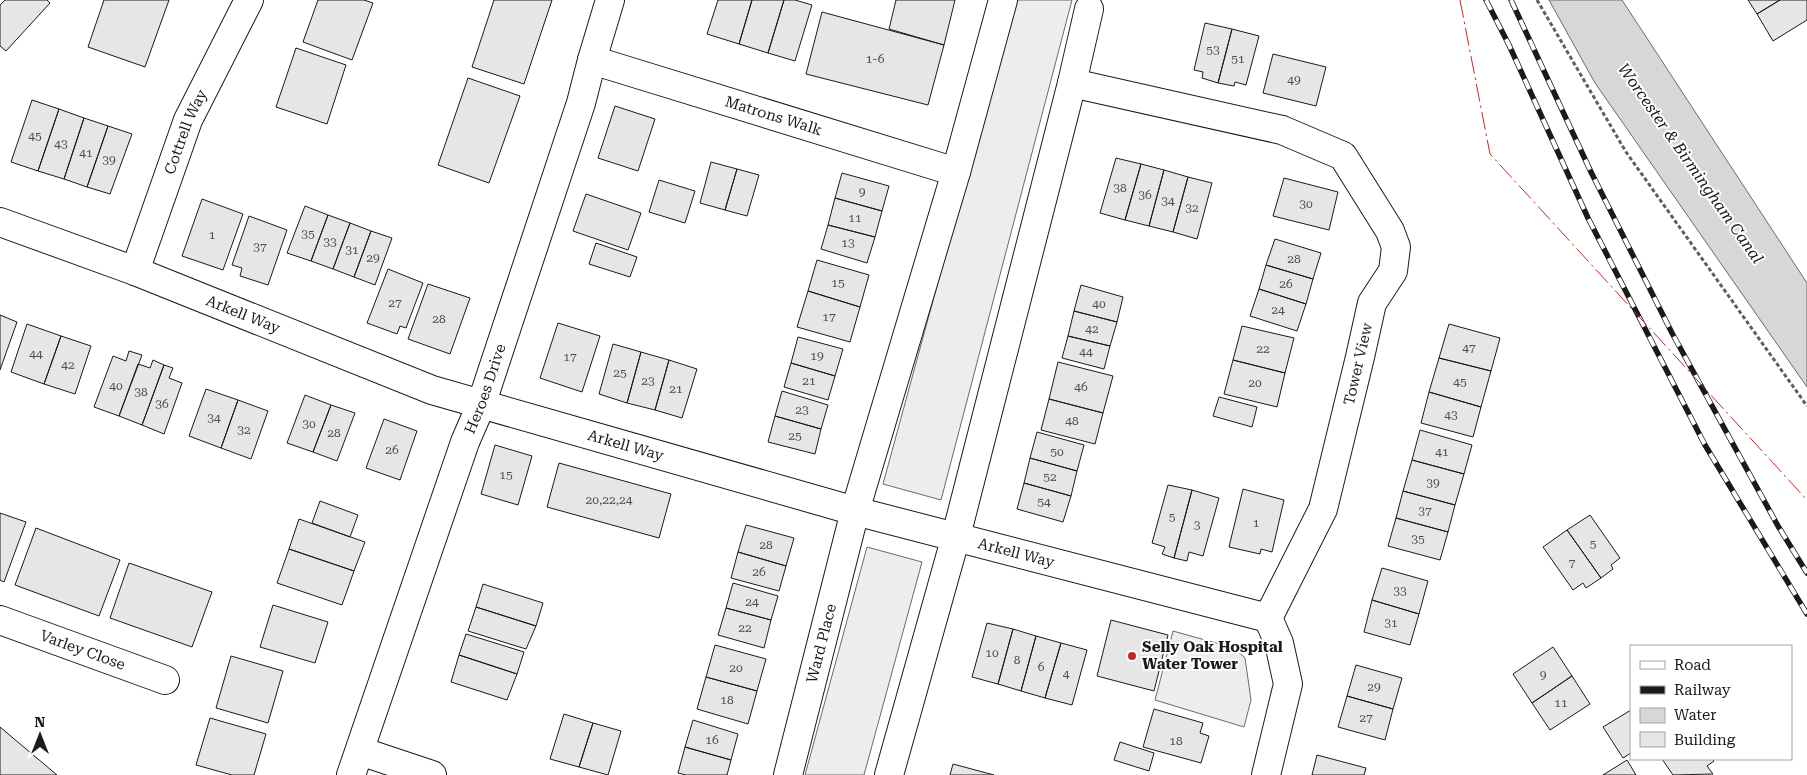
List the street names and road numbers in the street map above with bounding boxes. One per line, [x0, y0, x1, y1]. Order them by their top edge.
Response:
street label: Cottrell Way [161, 86, 211, 177]
street label: Matrons Walk [723, 92, 825, 139]
street label: Arkell Way [203, 291, 283, 337]
street label: Tower View [1340, 320, 1376, 407]
street label: Heroes Drive [461, 342, 510, 436]
street label: Arkell Way [586, 426, 666, 465]
street label: Arkell Way [976, 534, 1056, 571]
street label: Ward Place [803, 602, 840, 685]
street label: Varley Close [38, 626, 128, 674]

